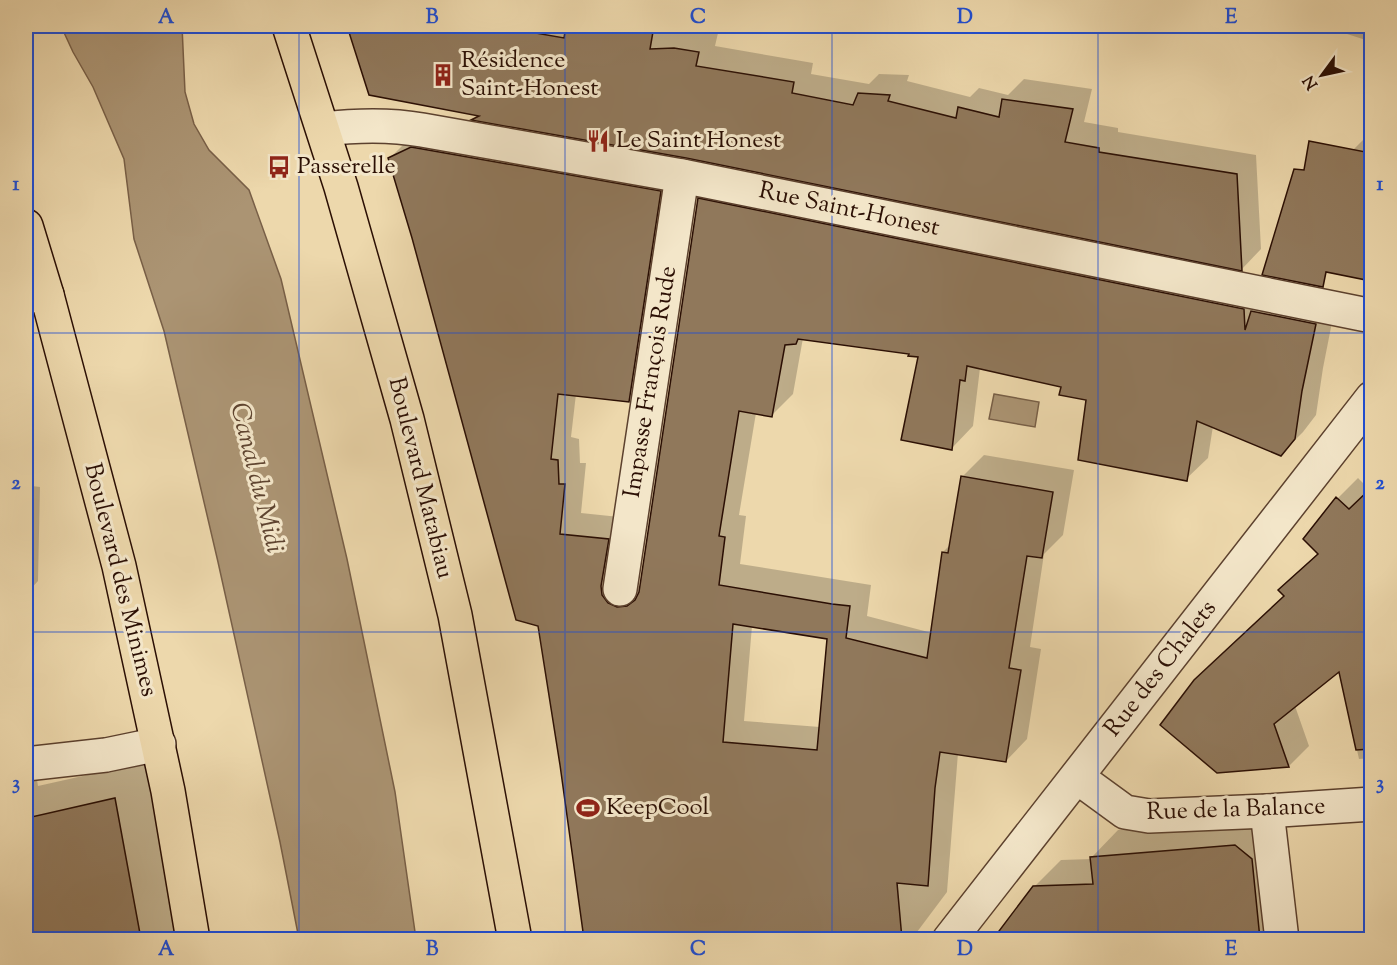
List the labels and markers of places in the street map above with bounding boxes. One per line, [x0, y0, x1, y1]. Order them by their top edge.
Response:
place label: Résidence Saint-Honest [461, 44, 598, 106]
building icon: Résidence Saint-Honest [430, 62, 456, 88]
place label: Le Saint Honest [616, 124, 781, 158]
restaurant icon: Le Saint Honest [585, 128, 611, 154]
place label: Passerelle [297, 150, 396, 184]
bus stop icon: Passerelle [266, 154, 292, 180]
place label: KeepCool [606, 791, 710, 825]
sports icon: KeepCool [575, 795, 601, 821]

